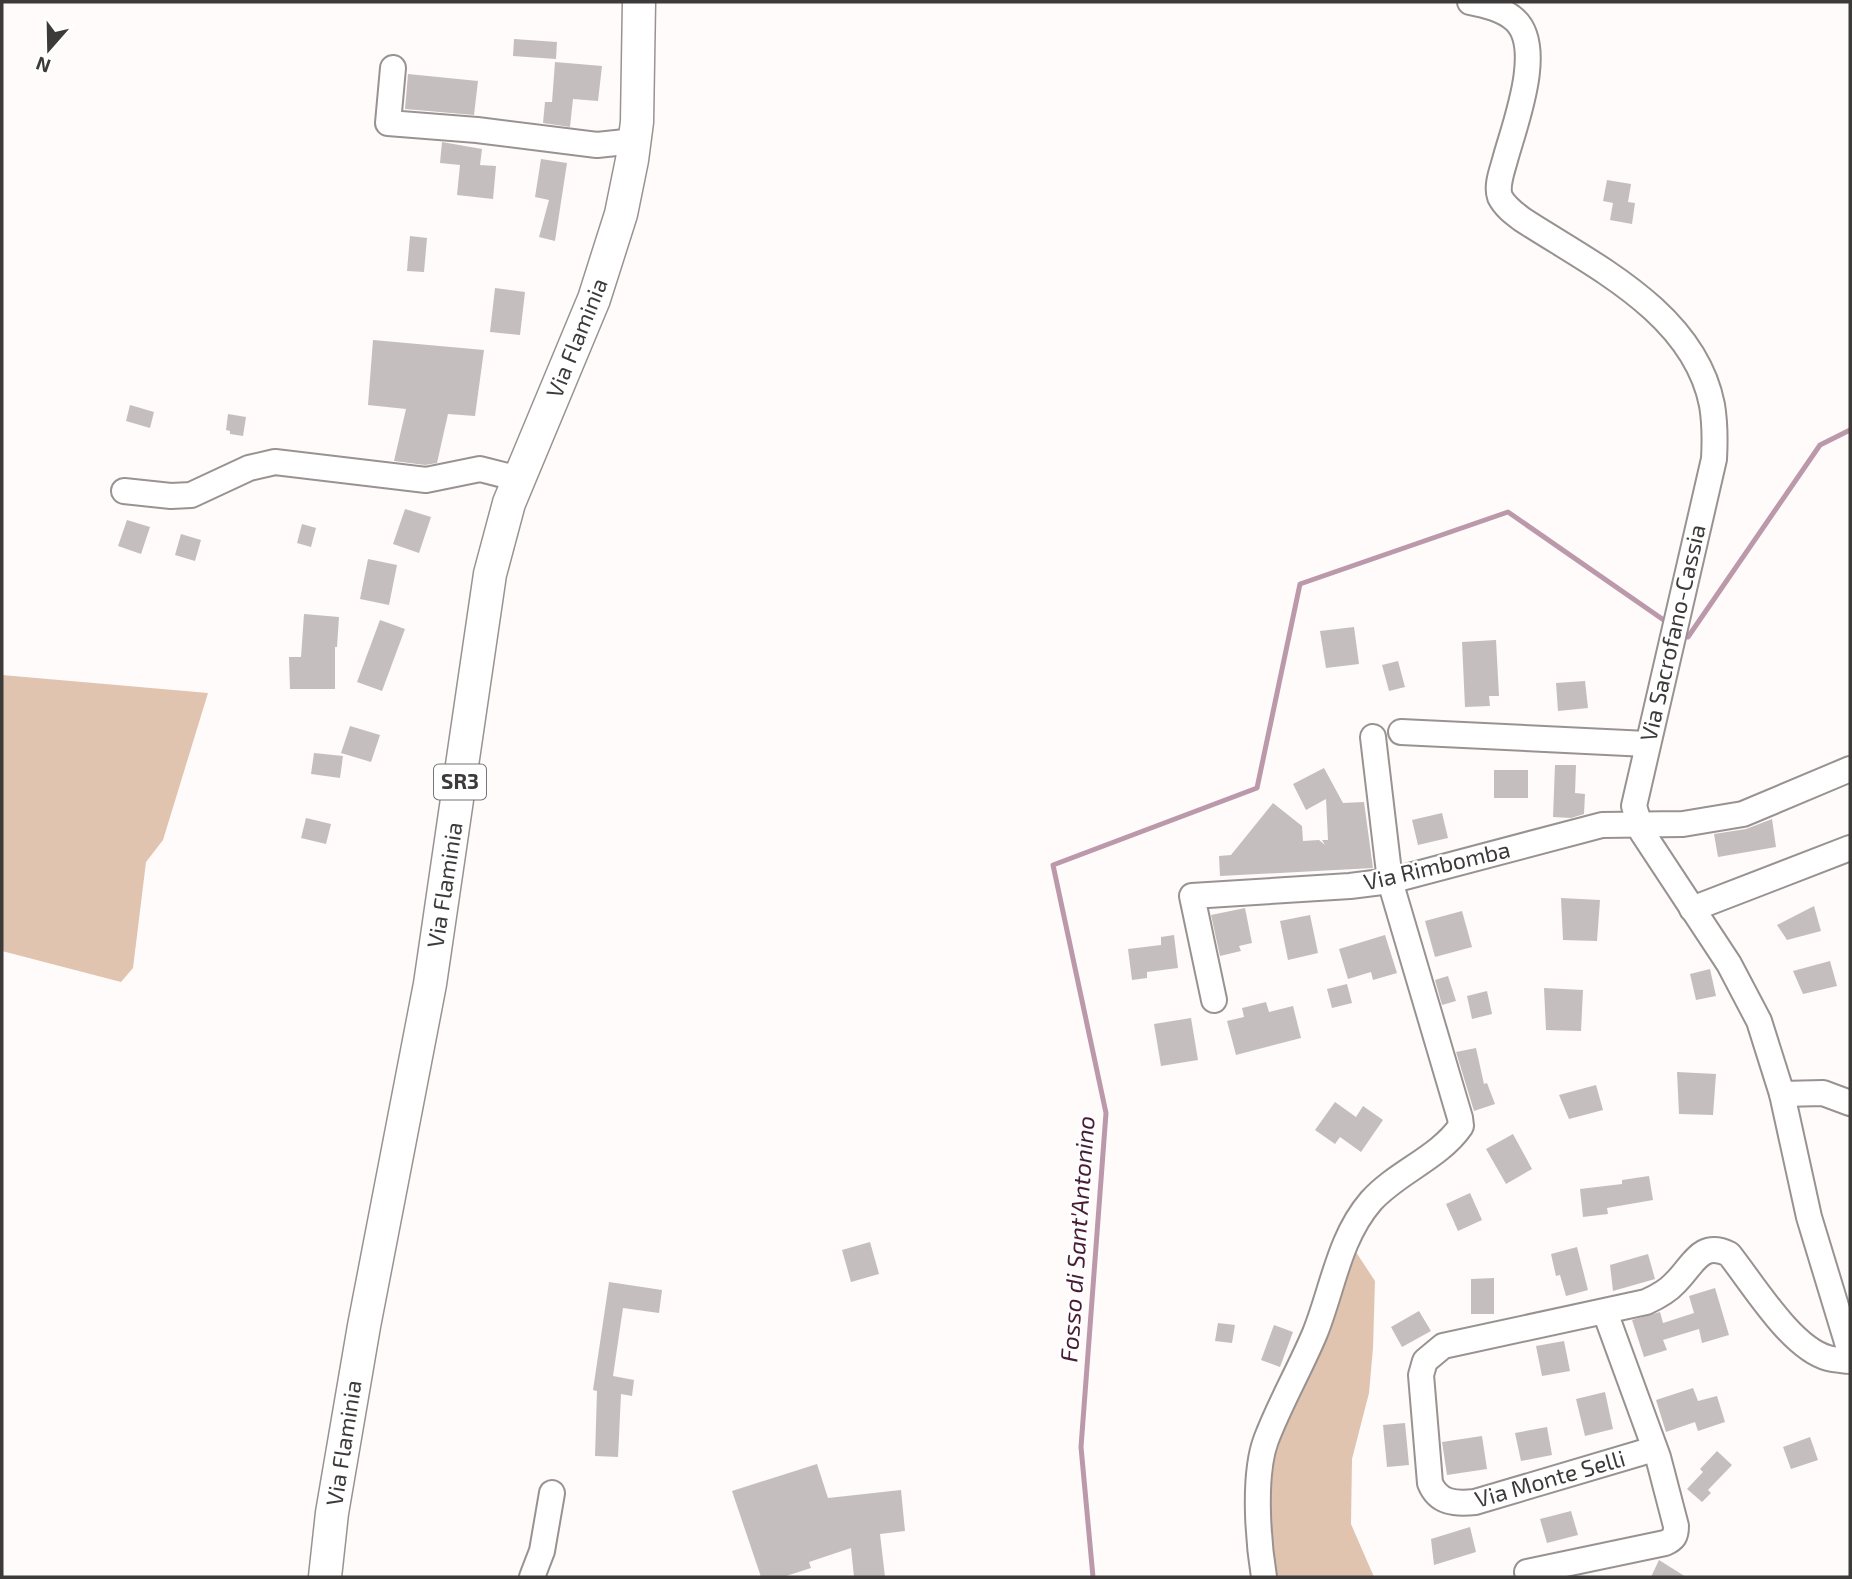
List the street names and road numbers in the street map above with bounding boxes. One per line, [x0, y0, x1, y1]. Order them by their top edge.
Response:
street label: Via Flaminia [539, 274, 613, 402]
street label: Via Sacrofano-Cassia [1633, 522, 1711, 744]
road number: SR3 [434, 764, 486, 800]
street label: Via Flaminia [420, 820, 468, 950]
street label: Via Rimbomba [1361, 835, 1513, 895]
street label: Via Flaminia [319, 1378, 367, 1508]
street label: Via Monte Selli [1471, 1443, 1628, 1513]

